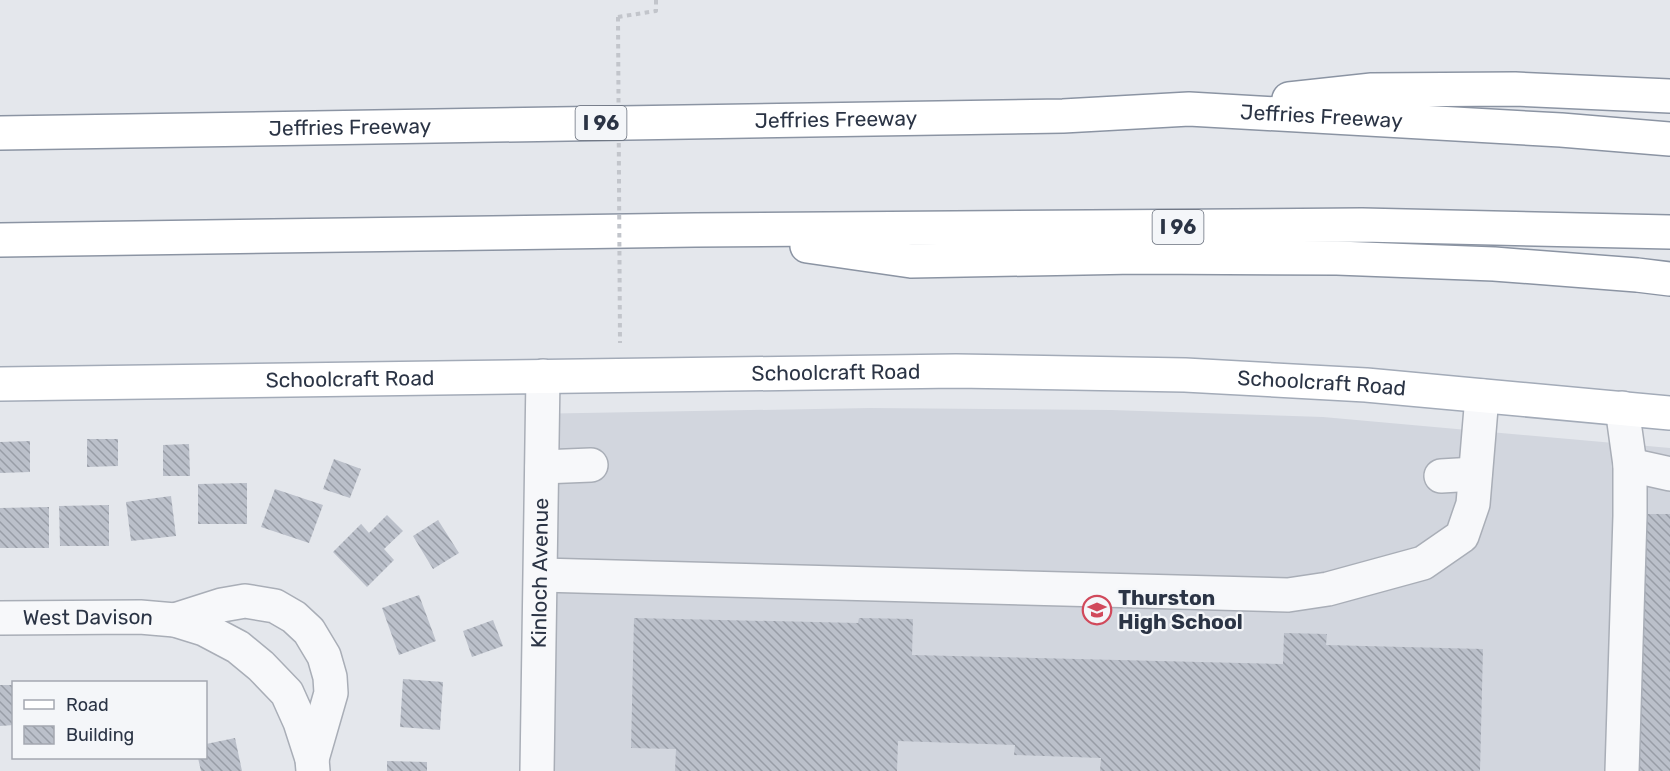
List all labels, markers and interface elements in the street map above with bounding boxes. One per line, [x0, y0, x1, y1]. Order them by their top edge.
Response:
street label: Jeffries Freeway [1240, 99, 1404, 133]
street label: Jeffries Freeway [754, 105, 918, 133]
road number: I 96 [576, 106, 626, 140]
street label: Jeffries Freeway [268, 113, 432, 141]
road number: I 96 [1152, 210, 1204, 244]
street label: Schoolcraft Road [751, 358, 921, 386]
street label: Schoolcraft Road [265, 365, 435, 392]
street label: Schoolcraft Road [1237, 365, 1407, 401]
street label: Kinloch Avenue [526, 498, 553, 648]
place label: Thurston High School [1118, 585, 1243, 634]
school or university icon: Thurston High School [1081, 594, 1113, 626]
street label: West Davison [23, 604, 154, 630]
legend [12, 681, 207, 759]
text: Road [66, 694, 109, 716]
text: Building [66, 724, 134, 746]

